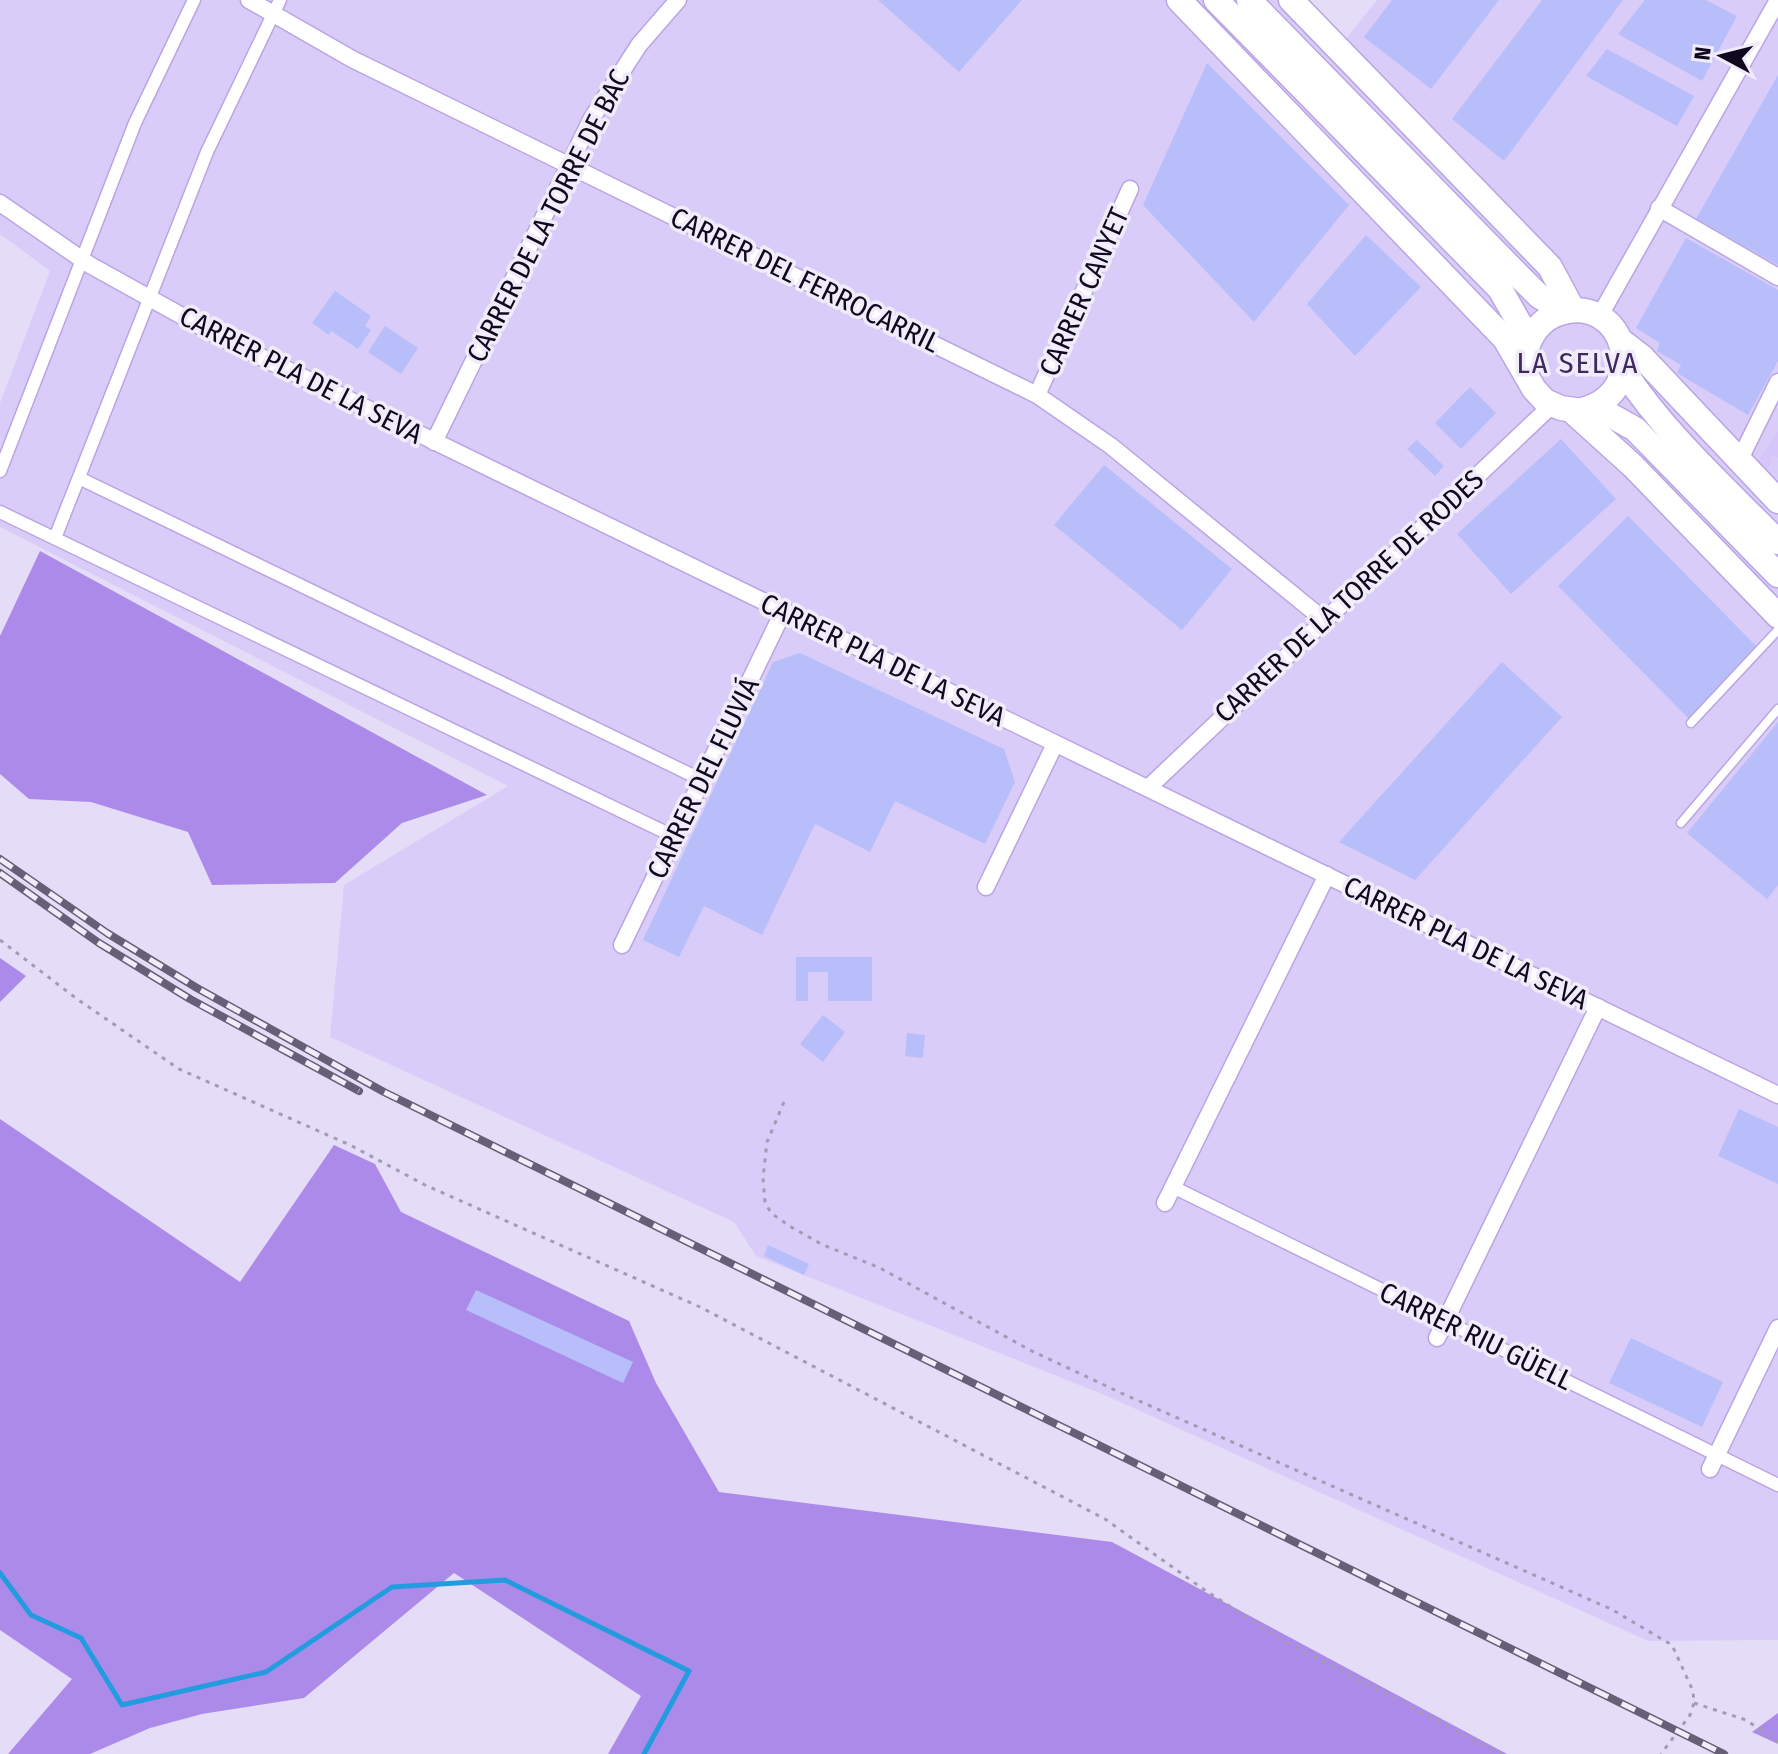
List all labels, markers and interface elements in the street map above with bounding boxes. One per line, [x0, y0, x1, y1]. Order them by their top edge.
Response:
north arrow [1682, 16, 1762, 96]
text: N [1688, 45, 1717, 62]
street label: CARRER DE LA TORRE DE BAC [460, 64, 636, 368]
street label: CARRER DEL FERROCARRIL [665, 200, 945, 360]
street label: CARRER CANYET [1032, 203, 1136, 381]
street label: CARRER PLA DE LA SEVA [174, 299, 428, 451]
district label: LA SELVA [1517, 345, 1639, 381]
street label: CARRER DE LA TORRE DE RODES [1208, 463, 1490, 729]
street label: CARRER PLA DE LA SEVA [755, 586, 1011, 734]
street label: CARRER DEL FLUVIÁ [640, 672, 766, 884]
street label: CARRER PLA DE LA SEVA [1338, 869, 1594, 1017]
street label: CARRER RIU GÜELL [1374, 1275, 1578, 1397]

